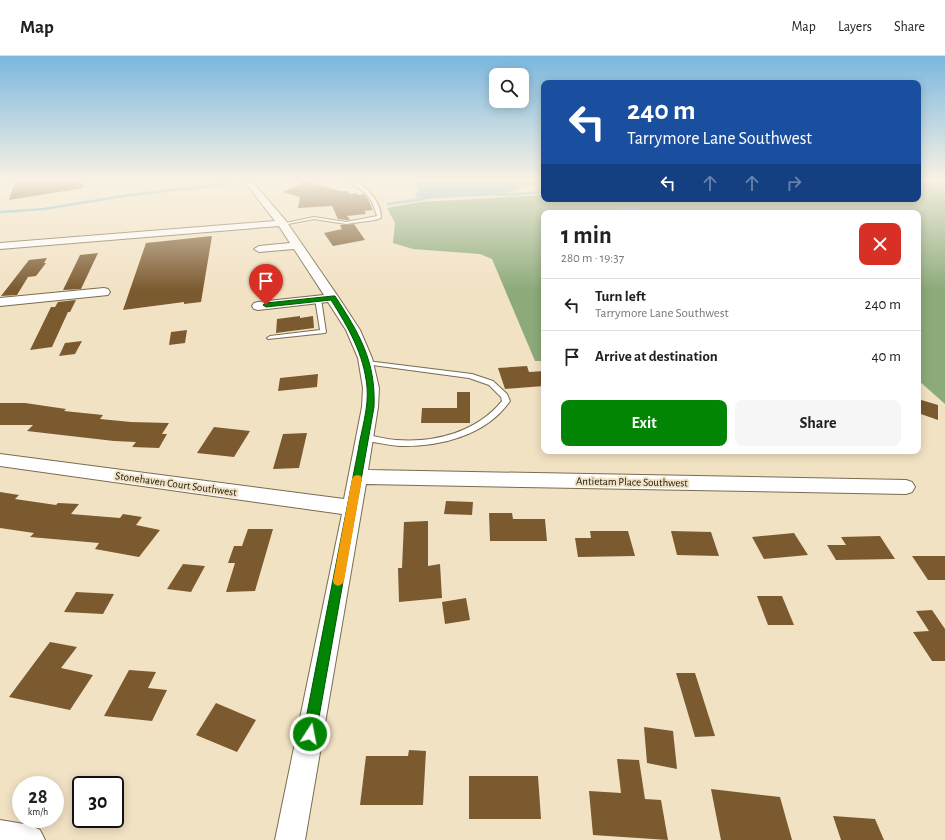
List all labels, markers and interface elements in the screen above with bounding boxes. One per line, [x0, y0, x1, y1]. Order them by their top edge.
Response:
text: Map [20, 18, 54, 37]
text: Map [791, 20, 816, 34]
text: Layers [838, 20, 872, 34]
text: Share [894, 20, 925, 34]
map controls [489, 68, 529, 108]
button: search [489, 68, 529, 108]
icon: left [561, 96, 613, 148]
text: 240 m [627, 97, 696, 125]
text: Tarrymore Lane Southwest [627, 130, 812, 148]
icon: left [657, 172, 679, 194]
icon: ahead [699, 172, 721, 194]
icon: ahead [741, 172, 763, 194]
icon: right [783, 172, 805, 194]
button: close [859, 223, 901, 265]
text: 1 min [561, 224, 612, 248]
text: 280 m · 19:37 [561, 252, 624, 265]
pin [249, 264, 283, 305]
icon: arrive [255, 270, 277, 292]
text: Turn left [595, 289, 646, 304]
icon: left [561, 294, 583, 316]
text: 240 m [865, 297, 901, 312]
text: Tarrymore Lane Southwest [595, 307, 729, 320]
icon: arrive [561, 346, 583, 368]
text: Arrive at destination [595, 349, 718, 364]
text: 40 m [871, 349, 901, 364]
button: Exit [561, 400, 727, 446]
button: Share [735, 400, 901, 446]
street label: Stonehaven Court Southwest [115, 470, 238, 498]
street label: Antietam Place Southwest [576, 476, 688, 488]
position arrow [289, 713, 331, 755]
speed limit sign: 30 [72, 776, 124, 828]
text: 28 [28, 787, 48, 807]
text: km/h [28, 807, 48, 817]

